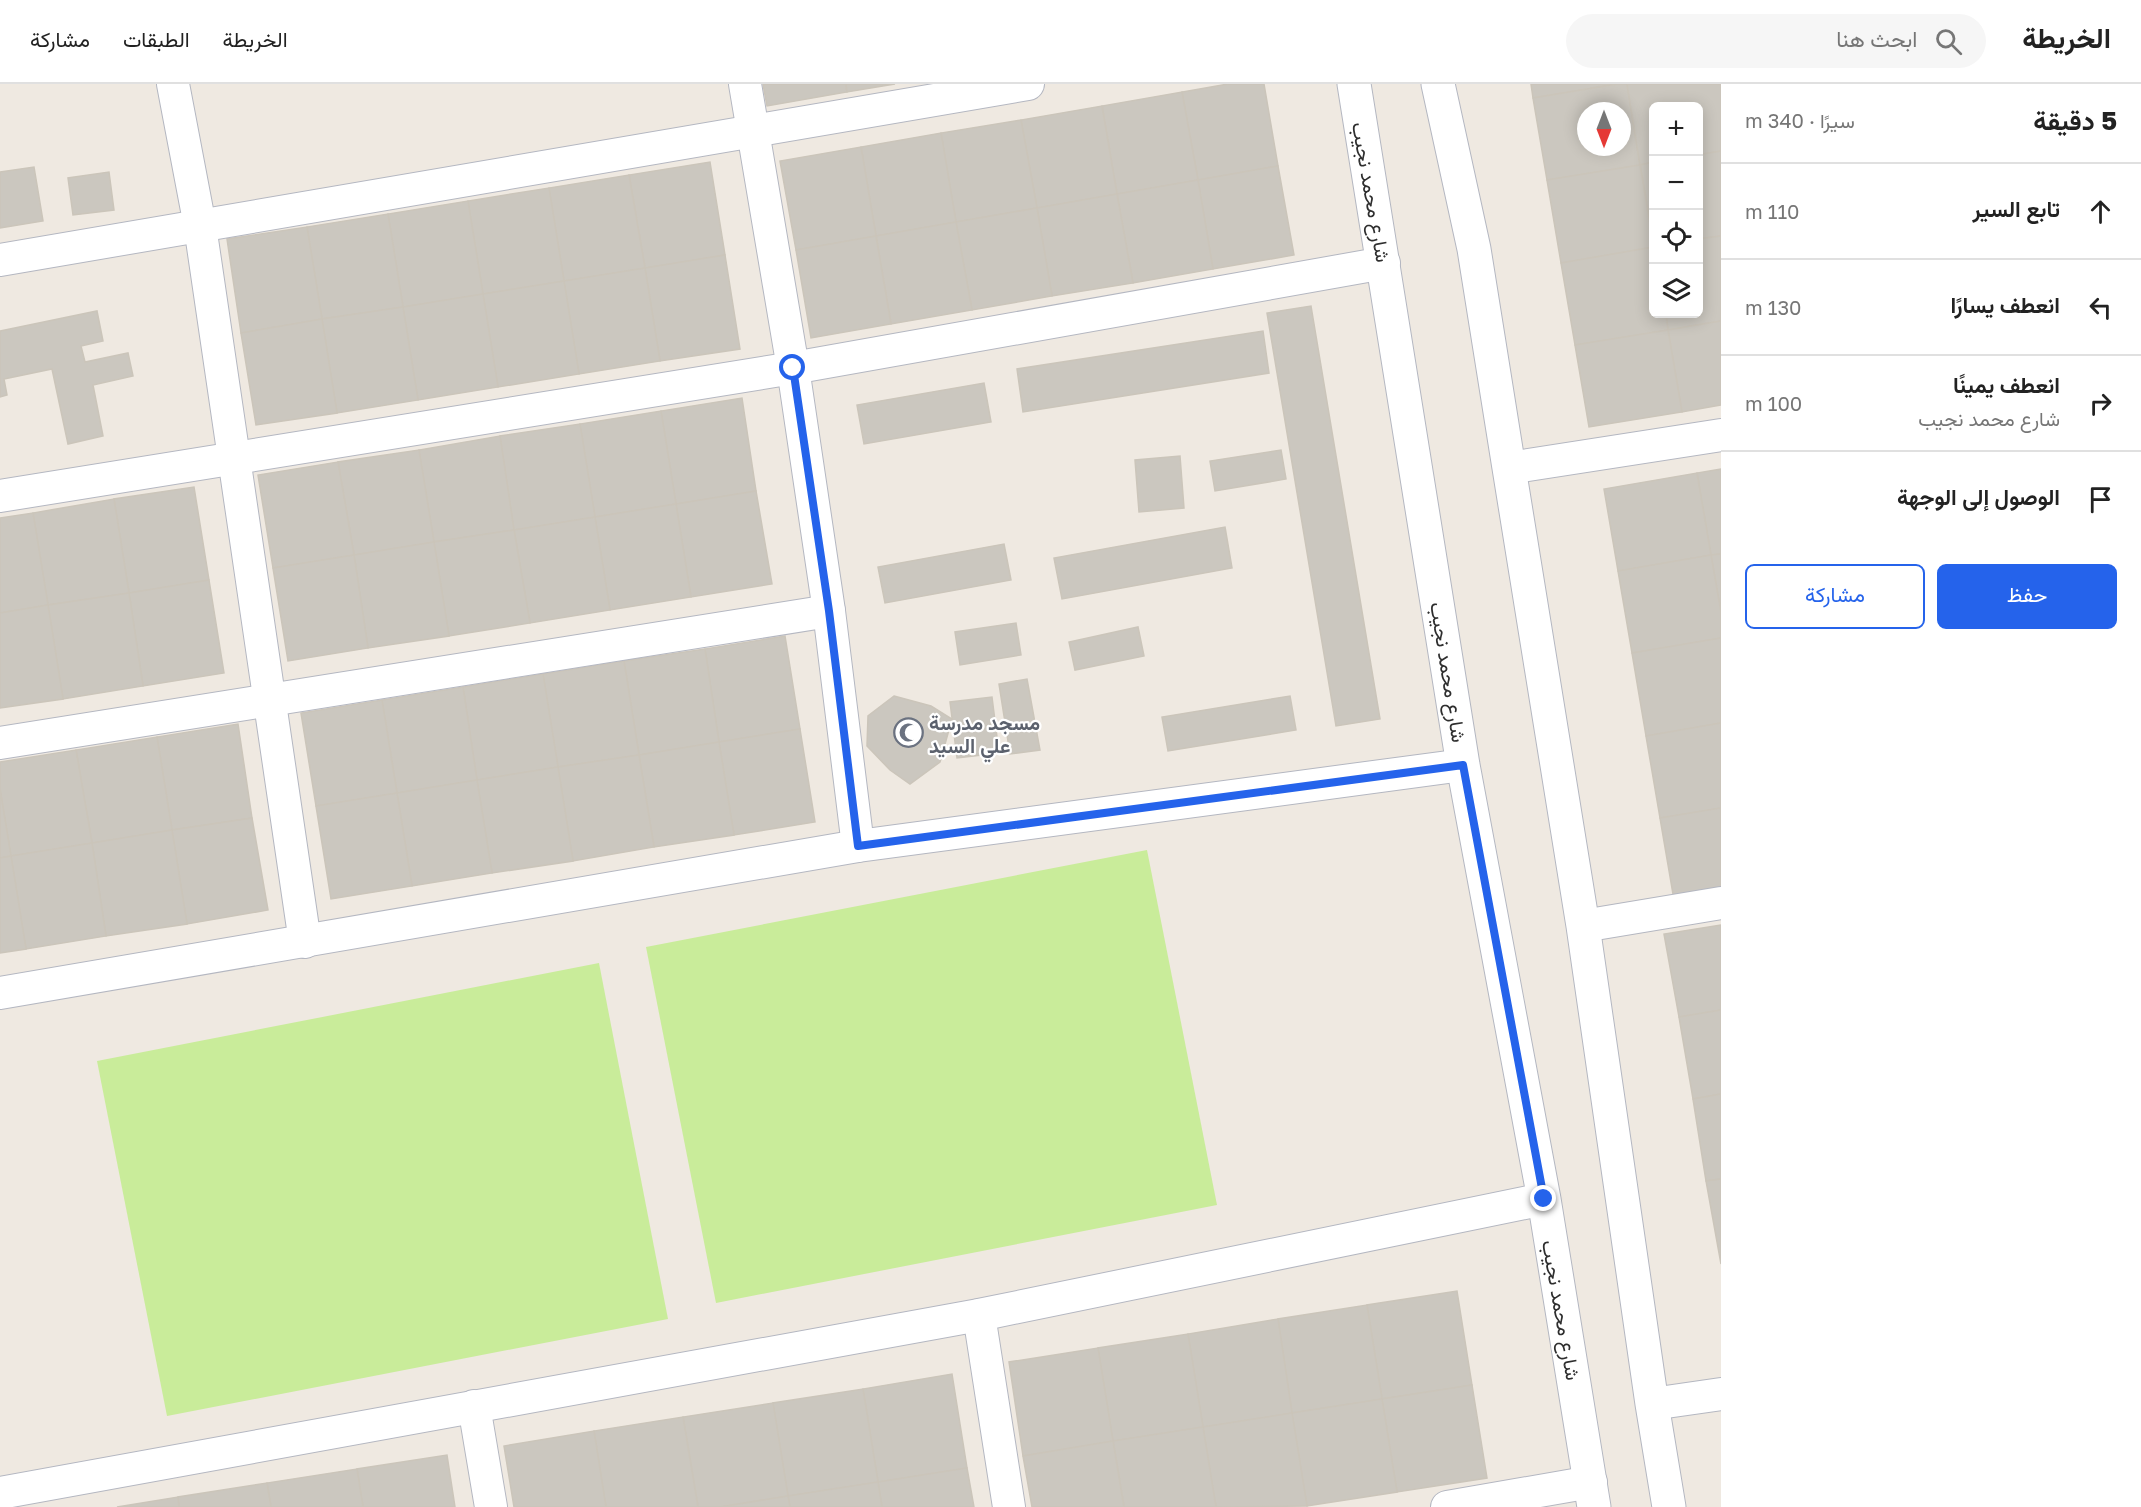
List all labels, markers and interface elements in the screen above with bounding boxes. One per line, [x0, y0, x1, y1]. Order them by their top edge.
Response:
search box [1566, 14, 1986, 68]
text: الخريطة [2022, 21, 2111, 54]
text: ابحث هنا [1836, 25, 1917, 52]
icon: search [1932, 25, 1965, 58]
text: مشاركة [30, 26, 90, 52]
text: الطبقات [123, 26, 190, 52]
text: الخريطة [223, 26, 288, 52]
north arrow [1577, 102, 1631, 156]
map controls [1649, 102, 1703, 318]
button: + [1649, 102, 1703, 156]
text: 5 دقيقة [2033, 105, 2117, 136]
text: سيرًا · 340 m [1745, 108, 1855, 132]
street label: شارع محمد نجيب [1345, 120, 1396, 264]
button: − [1649, 156, 1703, 210]
text: تابع السير [1972, 195, 2060, 222]
icon: ahead [2084, 195, 2117, 228]
text: 110 m [1745, 199, 1800, 223]
button: locate [1649, 210, 1703, 264]
button: layers [1649, 264, 1703, 318]
text: انعطف يسارًا [1950, 291, 2060, 318]
icon: left [2084, 291, 2117, 324]
text: 130 m [1745, 295, 1802, 319]
route start [779, 354, 805, 380]
text: انعطف يمينًا [1953, 371, 2060, 398]
icon: right [2084, 387, 2117, 420]
text: 100 m [1745, 391, 1802, 415]
text: شارع محمد نجيب [1918, 406, 2060, 430]
text: الوصول إلى الوجهة [1897, 483, 2060, 510]
icon: arrive [2084, 483, 2117, 516]
button: مشاركة [1745, 564, 1925, 629]
button: حفظ [1937, 564, 2117, 629]
street label: شارع محمد نجيب [1423, 600, 1472, 744]
place label: مسجد مدرسة علي السيد [929, 710, 1040, 763]
mosque icon: مسجد مدرسة علي السيد [892, 717, 924, 749]
route end [1530, 1185, 1556, 1211]
street label: شارع محمد نجيب [1535, 1238, 1586, 1382]

